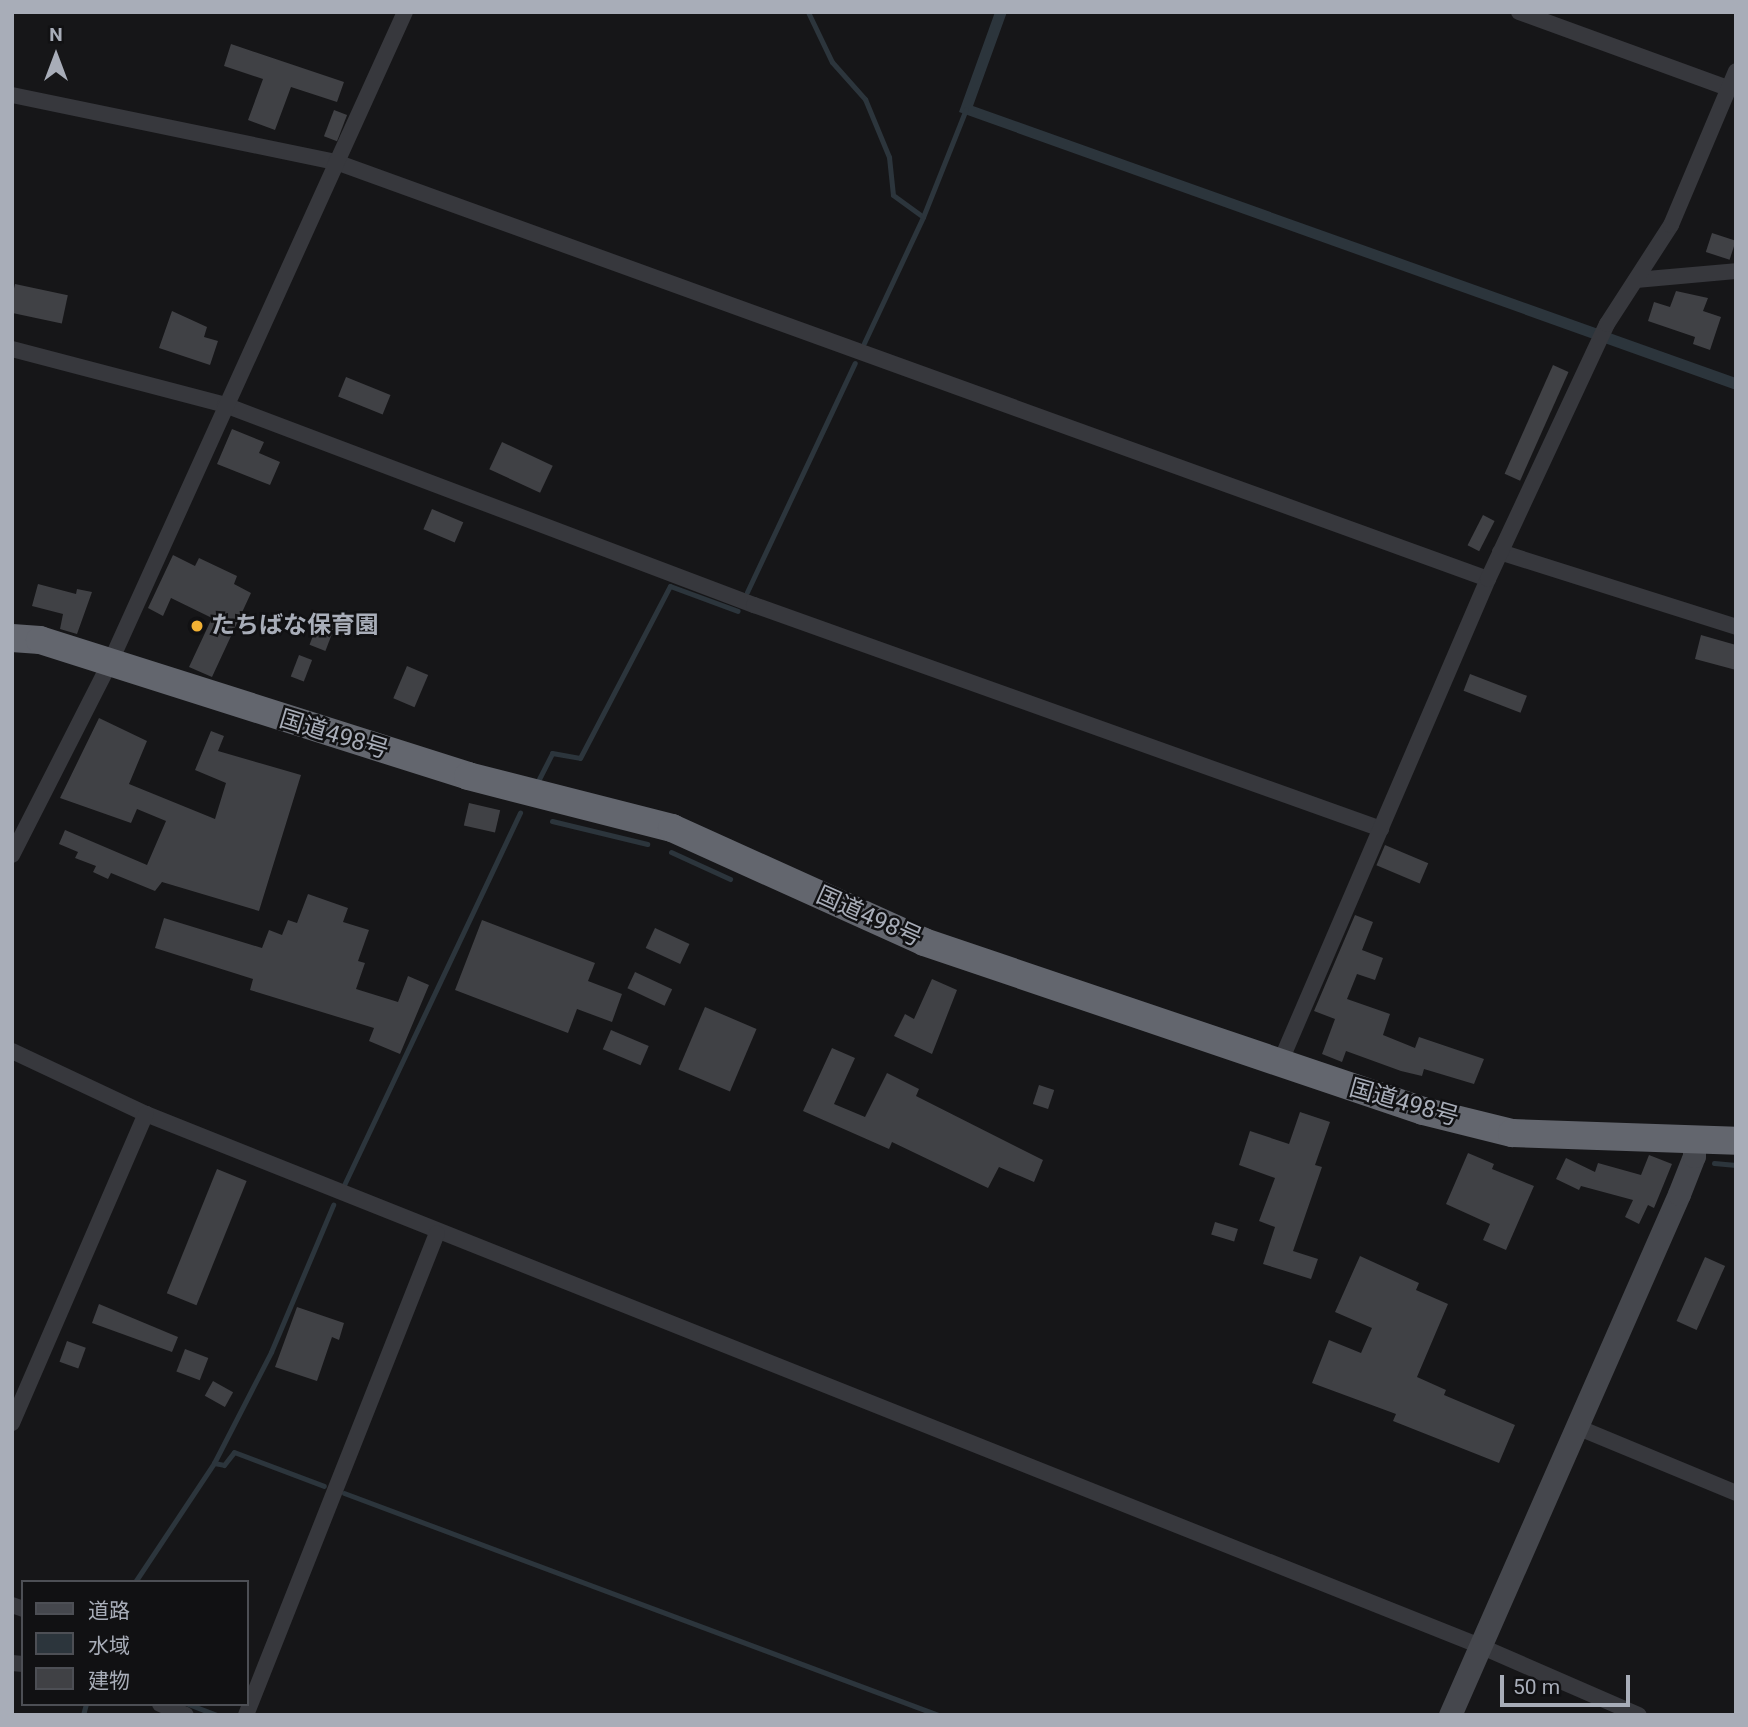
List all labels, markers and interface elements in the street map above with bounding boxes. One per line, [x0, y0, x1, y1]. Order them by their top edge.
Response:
north arrow [21, 21, 91, 91]
text: N [49, 23, 63, 46]
place label: たちばな保育園 [211, 612, 379, 640]
marker: たちばな保育園 [189, 618, 205, 634]
street label: 国道498号 [276, 705, 392, 765]
street label: 国道498号 [812, 881, 926, 953]
street label: 国道498号 [1346, 1074, 1462, 1132]
legend [21, 1580, 248, 1706]
text: 道路 [88, 1599, 130, 1623]
text: 水域 [88, 1634, 130, 1658]
scale bar [1503, 1660, 1632, 1704]
text: 建物 [88, 1669, 130, 1693]
text: 50 m [1513, 1675, 1560, 1699]

